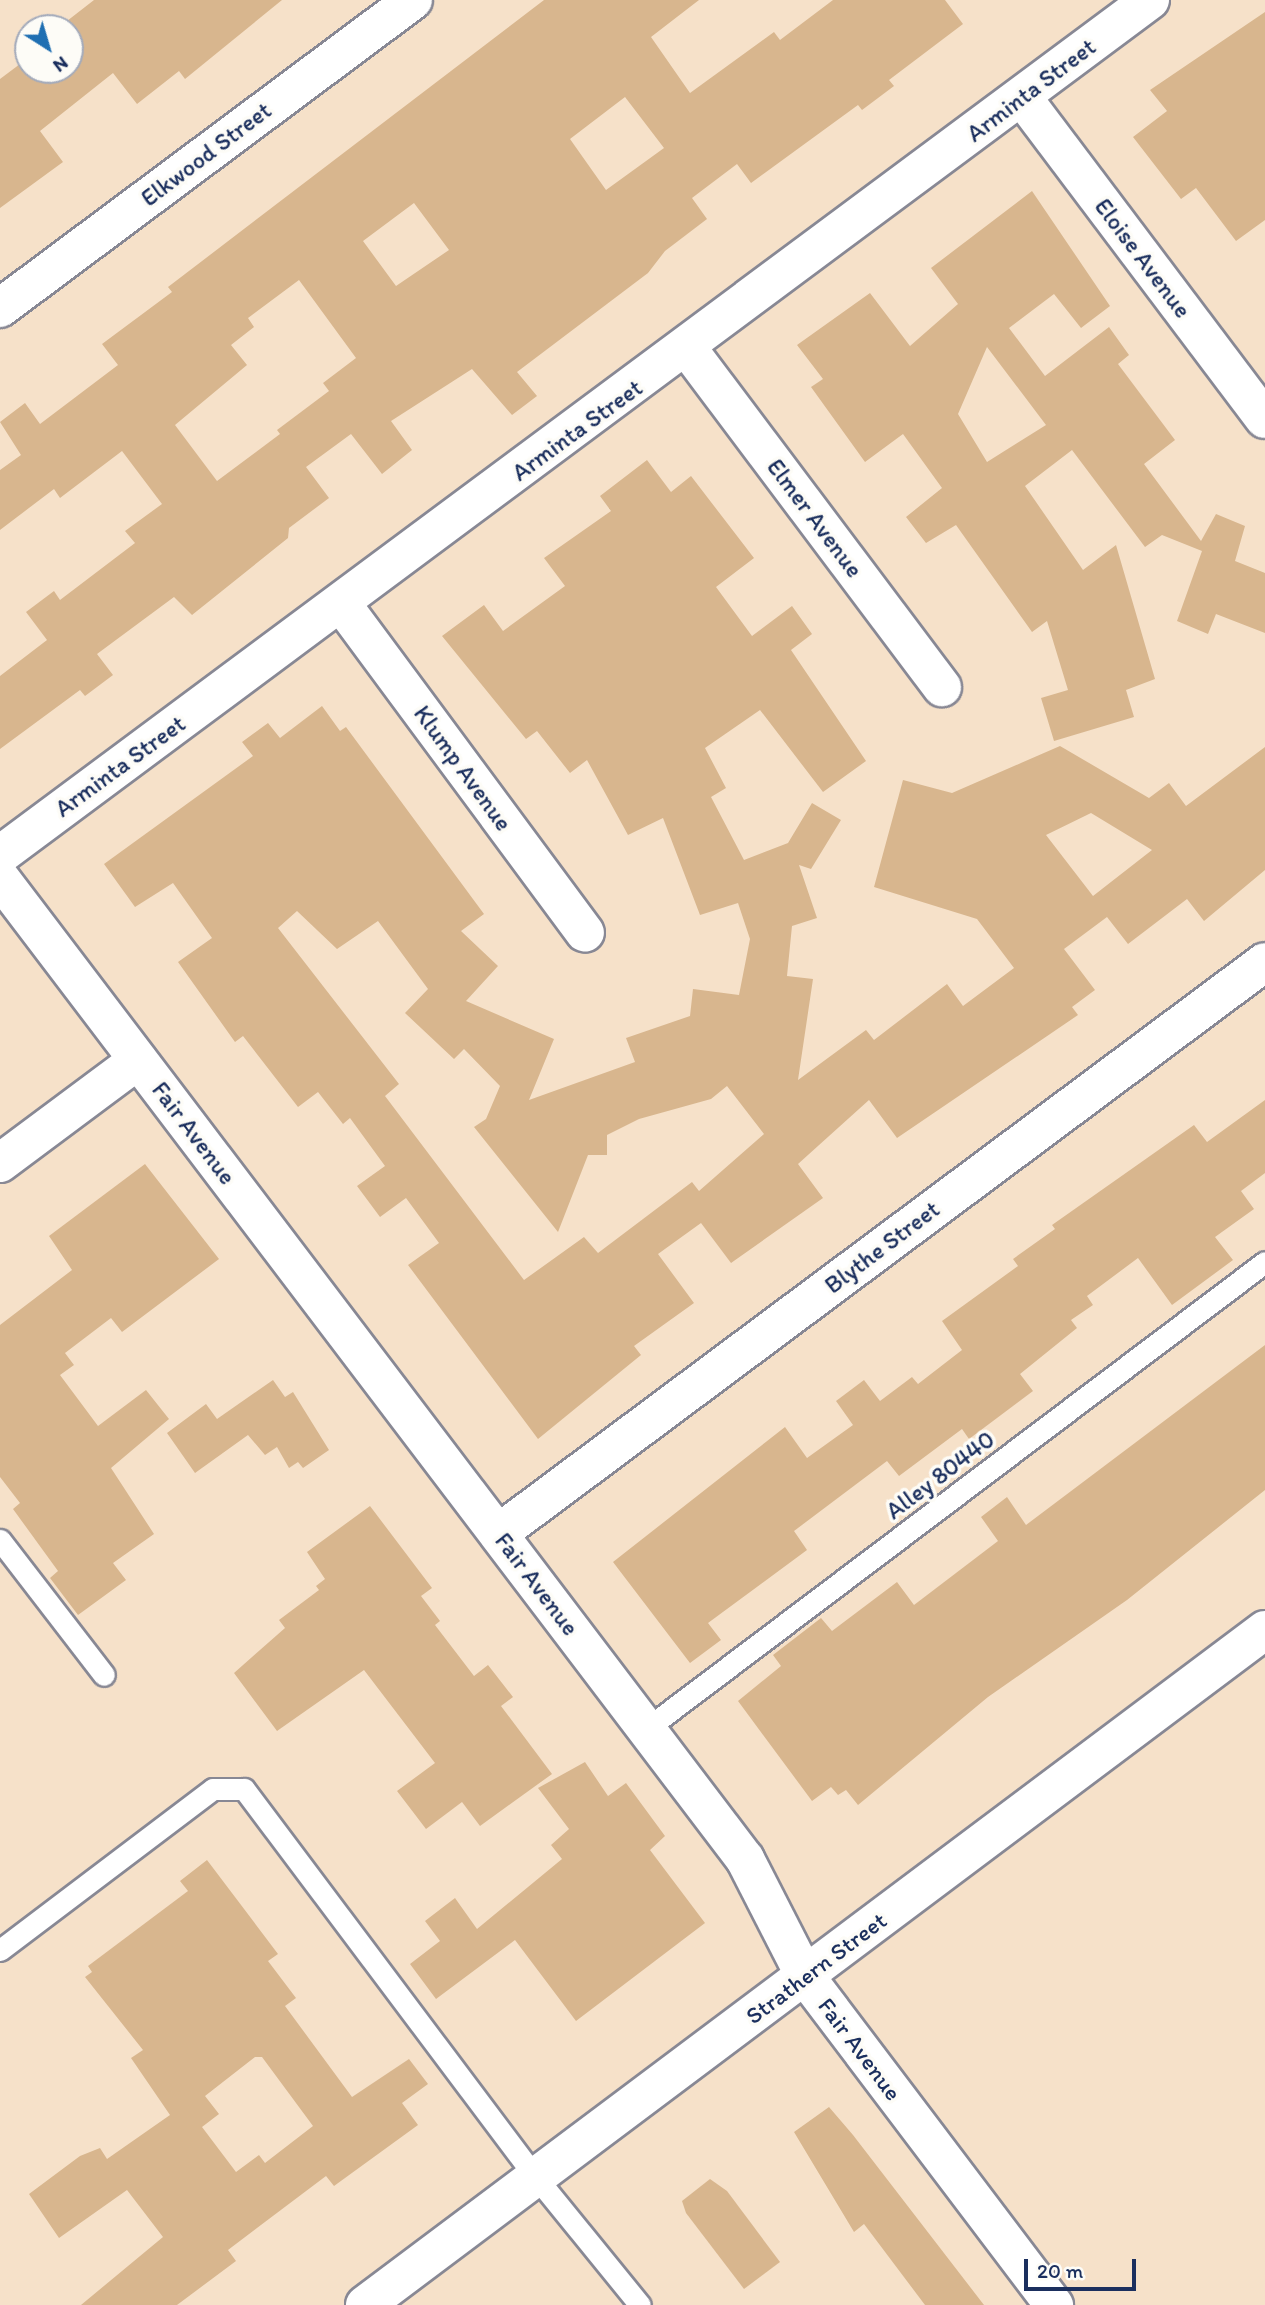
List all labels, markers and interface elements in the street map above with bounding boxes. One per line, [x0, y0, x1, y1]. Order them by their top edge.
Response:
north arrow [14, 14, 84, 84]
street label: Arminta Street [961, 32, 1101, 148]
text: N [49, 52, 73, 78]
street label: Elkwood Street [135, 96, 277, 212]
street label: Eloise Avenue [1089, 193, 1197, 323]
street label: Arminta Street [506, 373, 648, 487]
street label: Elmer Avenue [761, 453, 869, 583]
street label: Klump Avenue [408, 700, 518, 836]
street label: Arminta Street [49, 709, 191, 823]
street label: Fair Avenue [146, 1076, 242, 1190]
street label: Blythe Street [819, 1195, 945, 1299]
street label: Alley 80440 [880, 1425, 1000, 1525]
street label: Fair Avenue [489, 1527, 585, 1641]
street label: Strathern Street [740, 1906, 892, 2030]
street label: Fair Avenue [812, 1992, 908, 2106]
scale bar [1027, 2246, 1139, 2290]
text: 20 m [1037, 2258, 1083, 2283]

